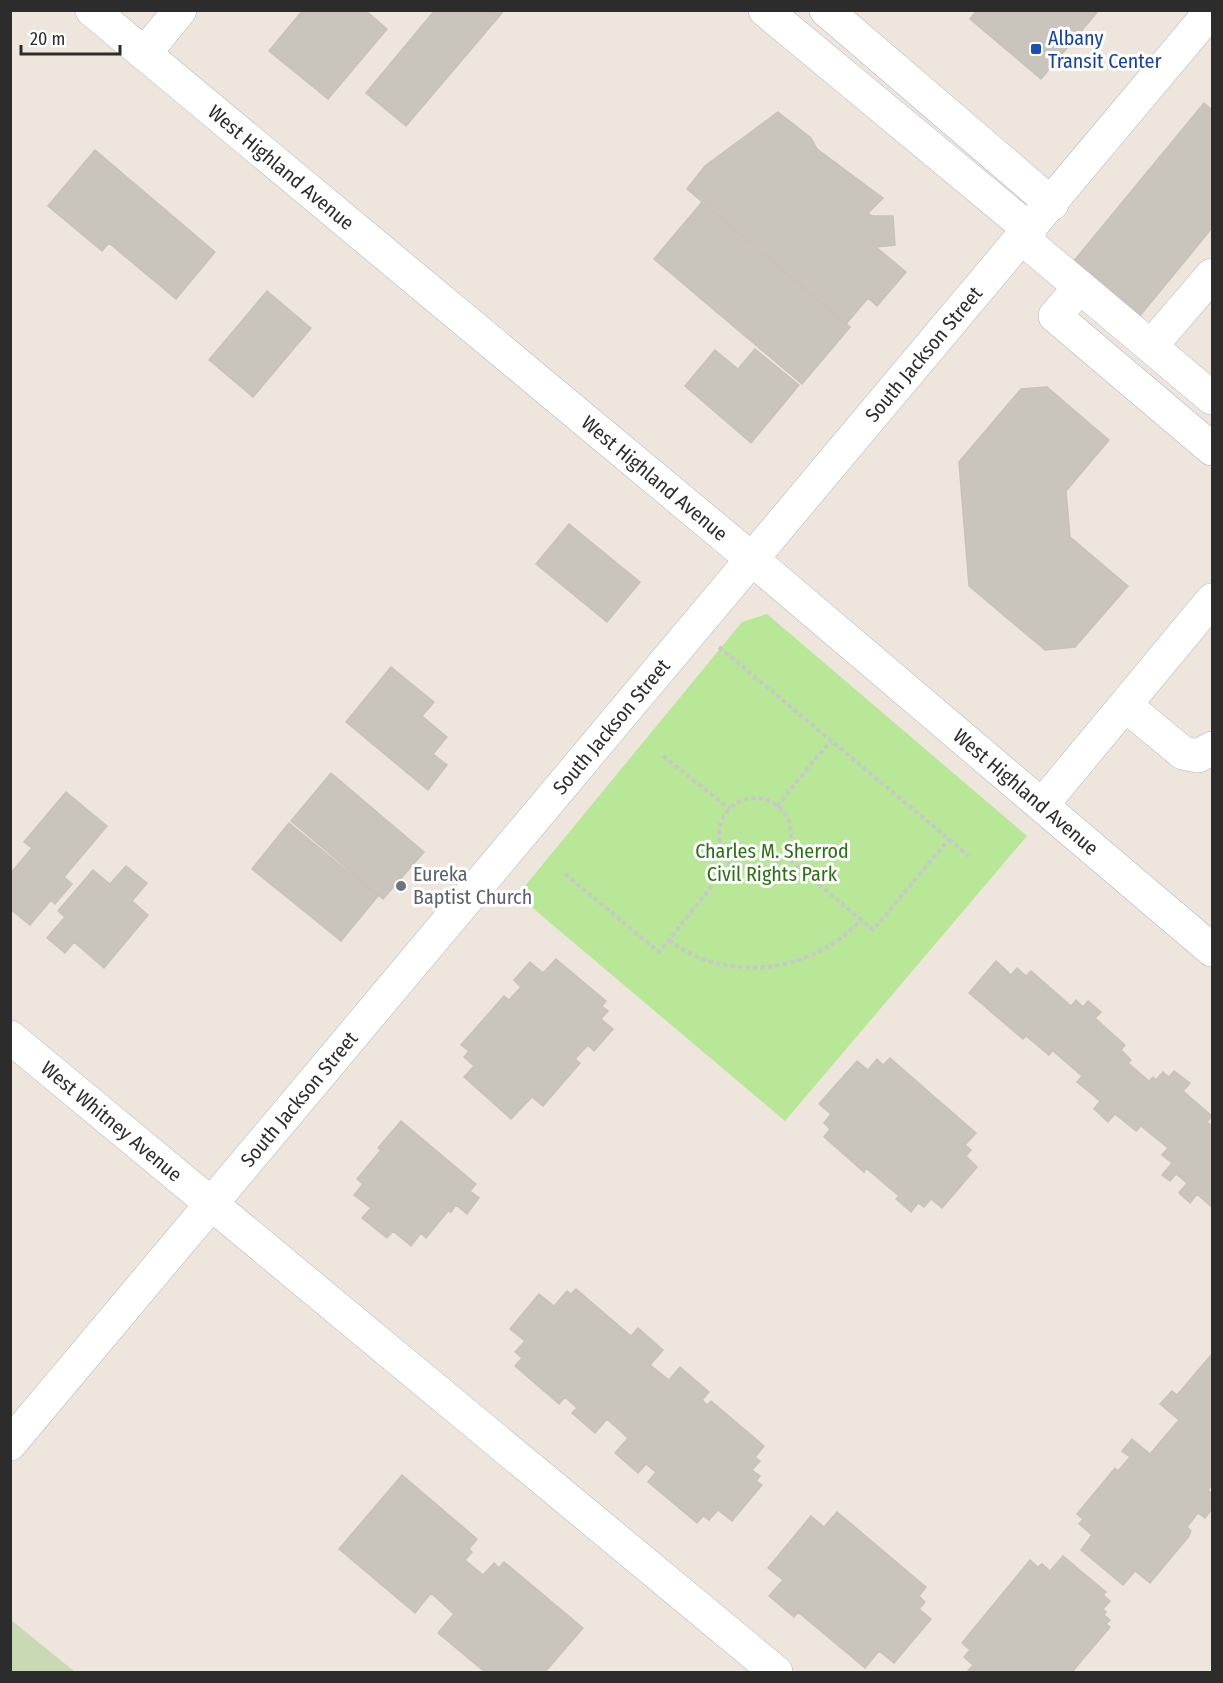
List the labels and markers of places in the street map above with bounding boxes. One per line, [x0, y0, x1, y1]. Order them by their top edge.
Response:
place label: Albany Transit Center [1048, 26, 1161, 73]
marker: Albany Transit Center [1029, 42, 1043, 56]
place label: Eureka Baptist Church [413, 862, 532, 909]
marker: Eureka Baptist Church [394, 879, 408, 893]

